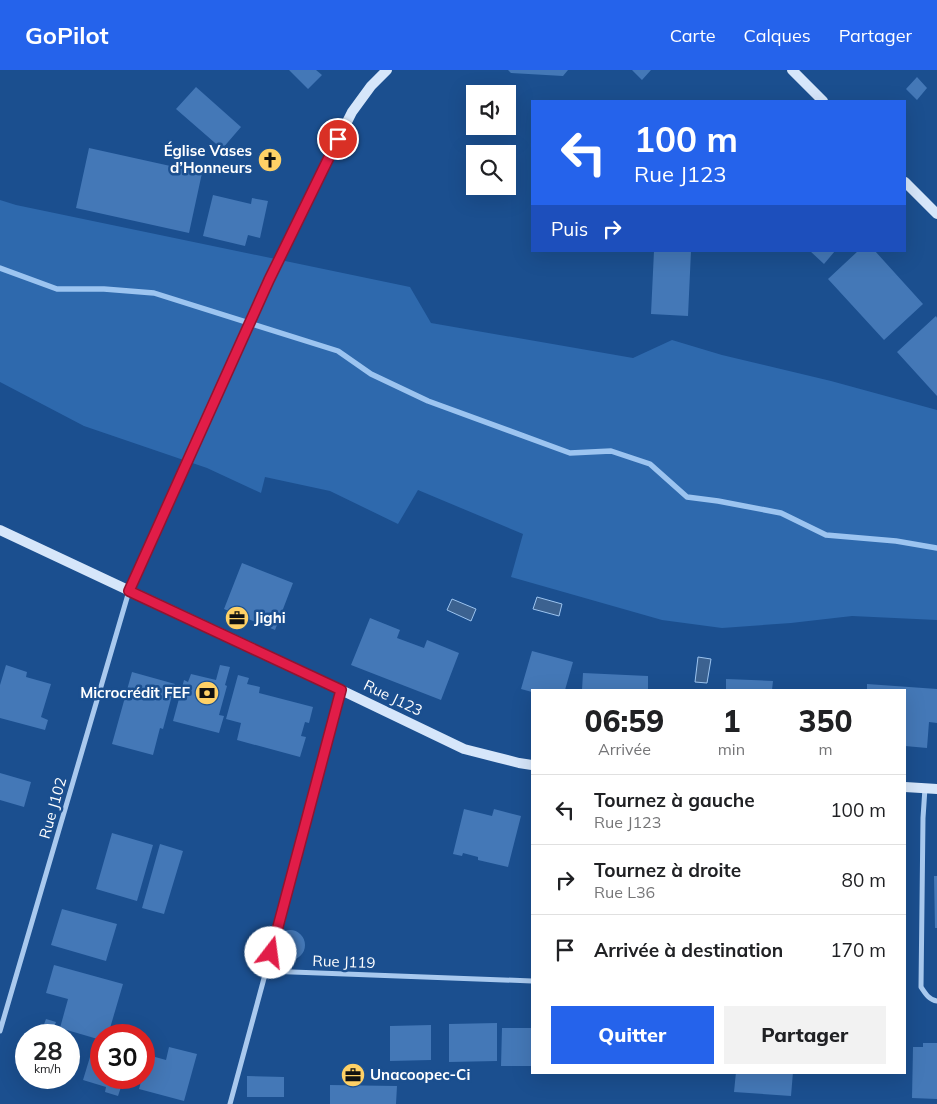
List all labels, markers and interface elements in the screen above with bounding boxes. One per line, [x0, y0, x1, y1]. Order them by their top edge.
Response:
text: GoPilot [25, 20, 109, 50]
text: Carte [670, 24, 716, 47]
text: Calques [744, 24, 811, 47]
text: Partager [839, 24, 912, 47]
map controls [466, 85, 516, 195]
button: sound [466, 85, 516, 135]
text: 100 m [634, 117, 738, 161]
pin [317, 118, 359, 160]
icon: left [551, 120, 616, 185]
icon: arrive [324, 125, 352, 153]
place label: Église Vases d’Honneurs [164, 141, 252, 177]
button: search [466, 145, 516, 195]
church icon: Église Vases d’Honneurs [257, 147, 283, 173]
text: Rue J123 [634, 160, 726, 188]
icon: right [598, 215, 626, 243]
text: Puis [551, 217, 588, 241]
office icon: Jighi [224, 605, 250, 631]
place label: Jighi [254, 608, 286, 627]
street label: Rue J123 [361, 675, 426, 720]
bank icon: Microcrédit FEF [194, 680, 220, 706]
place label: Microcrédit FEF [80, 683, 190, 702]
text: 06:59 [584, 702, 664, 740]
text: 1 [722, 702, 740, 740]
text: 350 [799, 702, 853, 740]
text: Arrivée [598, 739, 651, 759]
text: min [718, 739, 745, 759]
text: m [818, 739, 833, 759]
street label: Rue J102 [35, 775, 70, 841]
text: Tournez à gauche [594, 788, 755, 812]
icon: left [551, 796, 579, 824]
text: 100 m [830, 798, 886, 822]
text: Rue J123 [594, 812, 661, 832]
text: Tournez à droite [594, 858, 741, 882]
icon: right [551, 866, 579, 894]
text: 80 m [842, 868, 886, 892]
text: Rue L36 [594, 882, 655, 902]
position arrow [244, 926, 296, 978]
icon: arrive [551, 936, 579, 964]
text: Arrivée à destination [594, 938, 783, 962]
text: 170 m [830, 938, 886, 962]
street label: Rue J119 [312, 951, 376, 972]
button: Quitter [551, 1006, 714, 1064]
button: Partager [724, 1006, 886, 1064]
speed limit sign: 30 [90, 1024, 155, 1089]
text: 28 [32, 1035, 63, 1066]
text: km/h [34, 1061, 61, 1076]
office icon: Unacoopec-Ci [340, 1062, 366, 1088]
place label: Unacoopec-Ci [370, 1065, 470, 1084]

